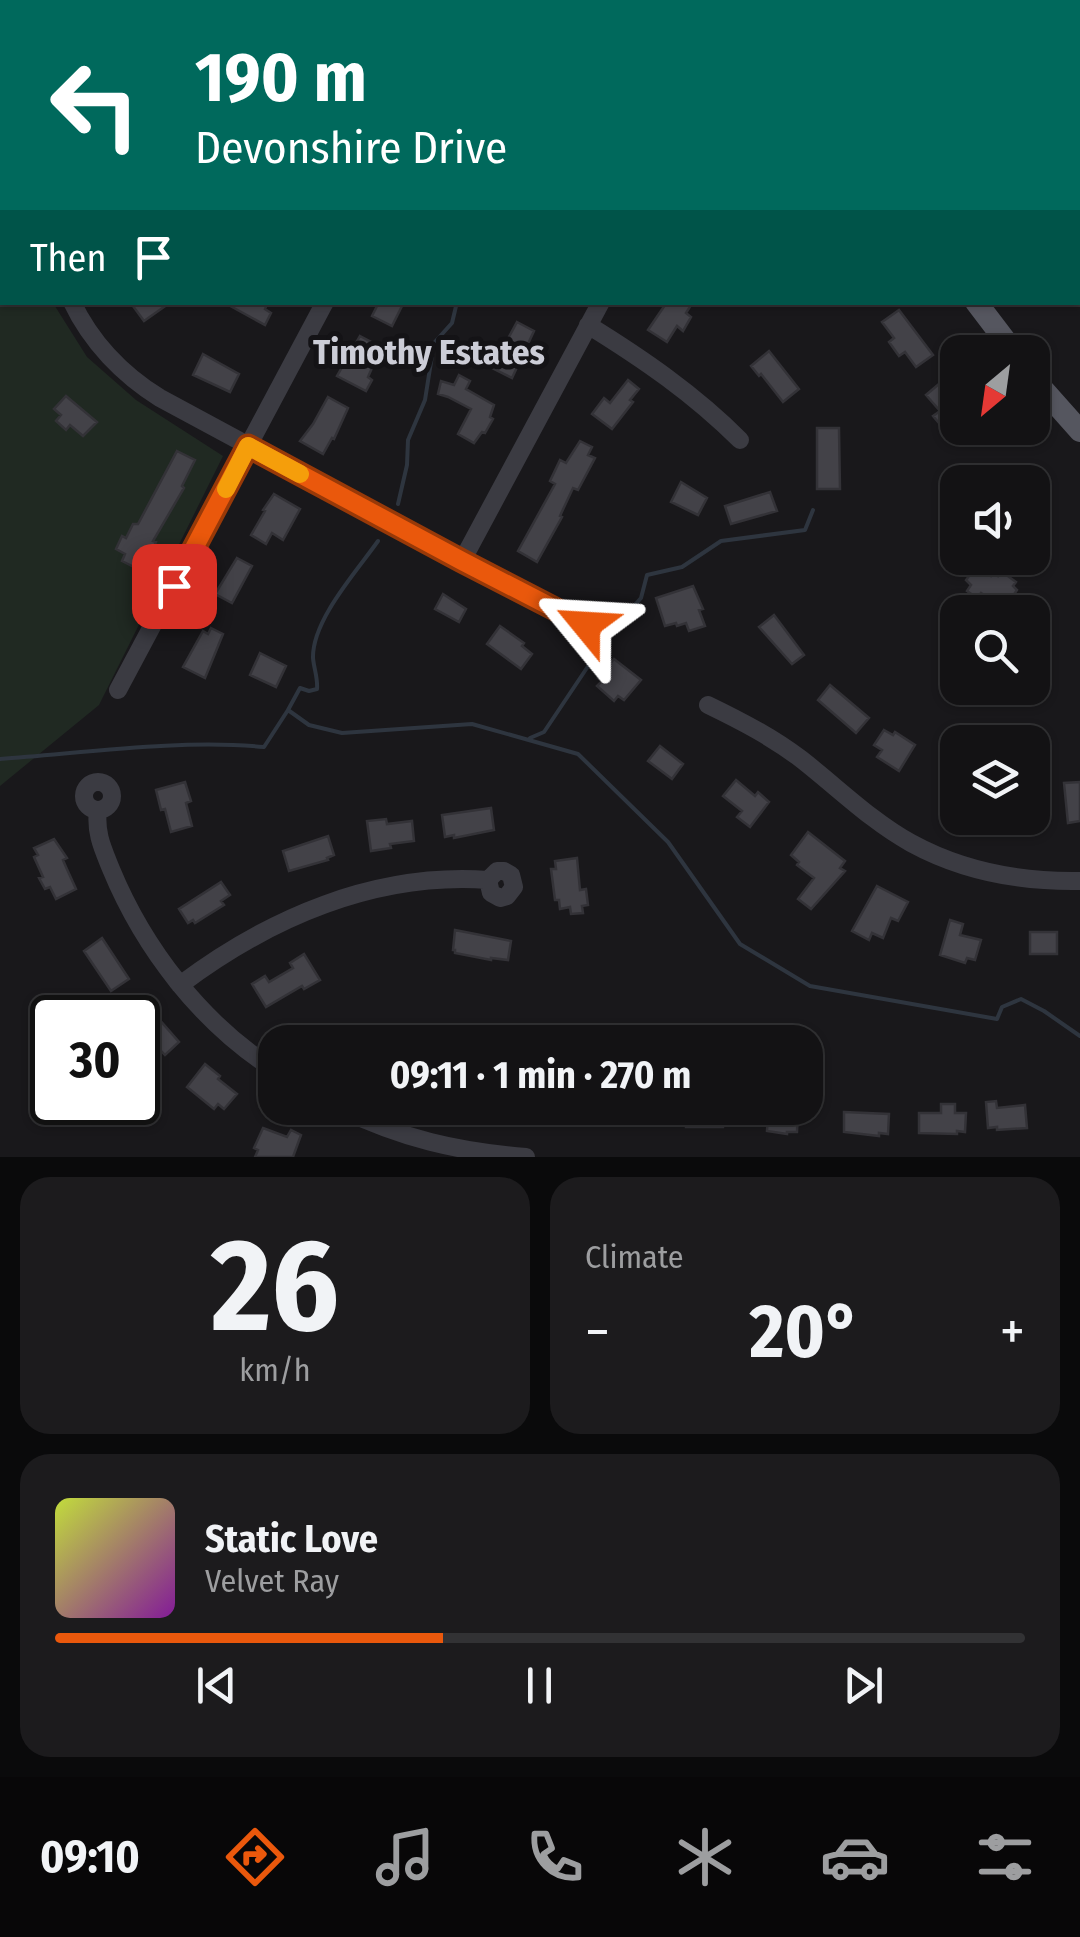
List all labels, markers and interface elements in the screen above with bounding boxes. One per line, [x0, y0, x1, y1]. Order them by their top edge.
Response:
text: 190 m [195, 36, 367, 120]
icon: left [30, 40, 160, 170]
text: Devonshire Drive [195, 121, 507, 175]
icon: arrive [126, 230, 181, 285]
text: Then [30, 235, 106, 281]
district label: Timothy Estates [313, 331, 545, 373]
north arrow [940, 335, 1050, 445]
map controls [940, 335, 1050, 835]
button: sound [940, 465, 1050, 575]
pin [132, 544, 217, 629]
icon: arrive [147, 559, 202, 614]
position arrow [534, 573, 638, 677]
button: search [940, 595, 1050, 705]
button: layers [940, 725, 1050, 835]
speed limit sign: 30 [30, 995, 160, 1125]
text: 09:11 · 1 min · 270 m [390, 1052, 691, 1098]
text: 26 [211, 1208, 339, 1364]
text: Climate [585, 1238, 684, 1276]
text: 20° [750, 1287, 860, 1377]
text: − [585, 1299, 610, 1365]
text: + [1000, 1299, 1025, 1365]
text: km/h [239, 1351, 311, 1389]
text: Static Love [205, 1516, 378, 1562]
text: Velvet Ray [205, 1562, 339, 1600]
icon: previous [189, 1658, 244, 1713]
icon: pause [512, 1658, 567, 1713]
icon: next [836, 1658, 891, 1713]
icon: directions [220, 1822, 290, 1892]
icon: music [370, 1822, 440, 1892]
icon: phone [520, 1822, 590, 1892]
icon: climate [670, 1822, 740, 1892]
icon: car [820, 1822, 890, 1892]
icon: filters [970, 1822, 1040, 1892]
text: 09:10 [40, 1830, 140, 1884]

